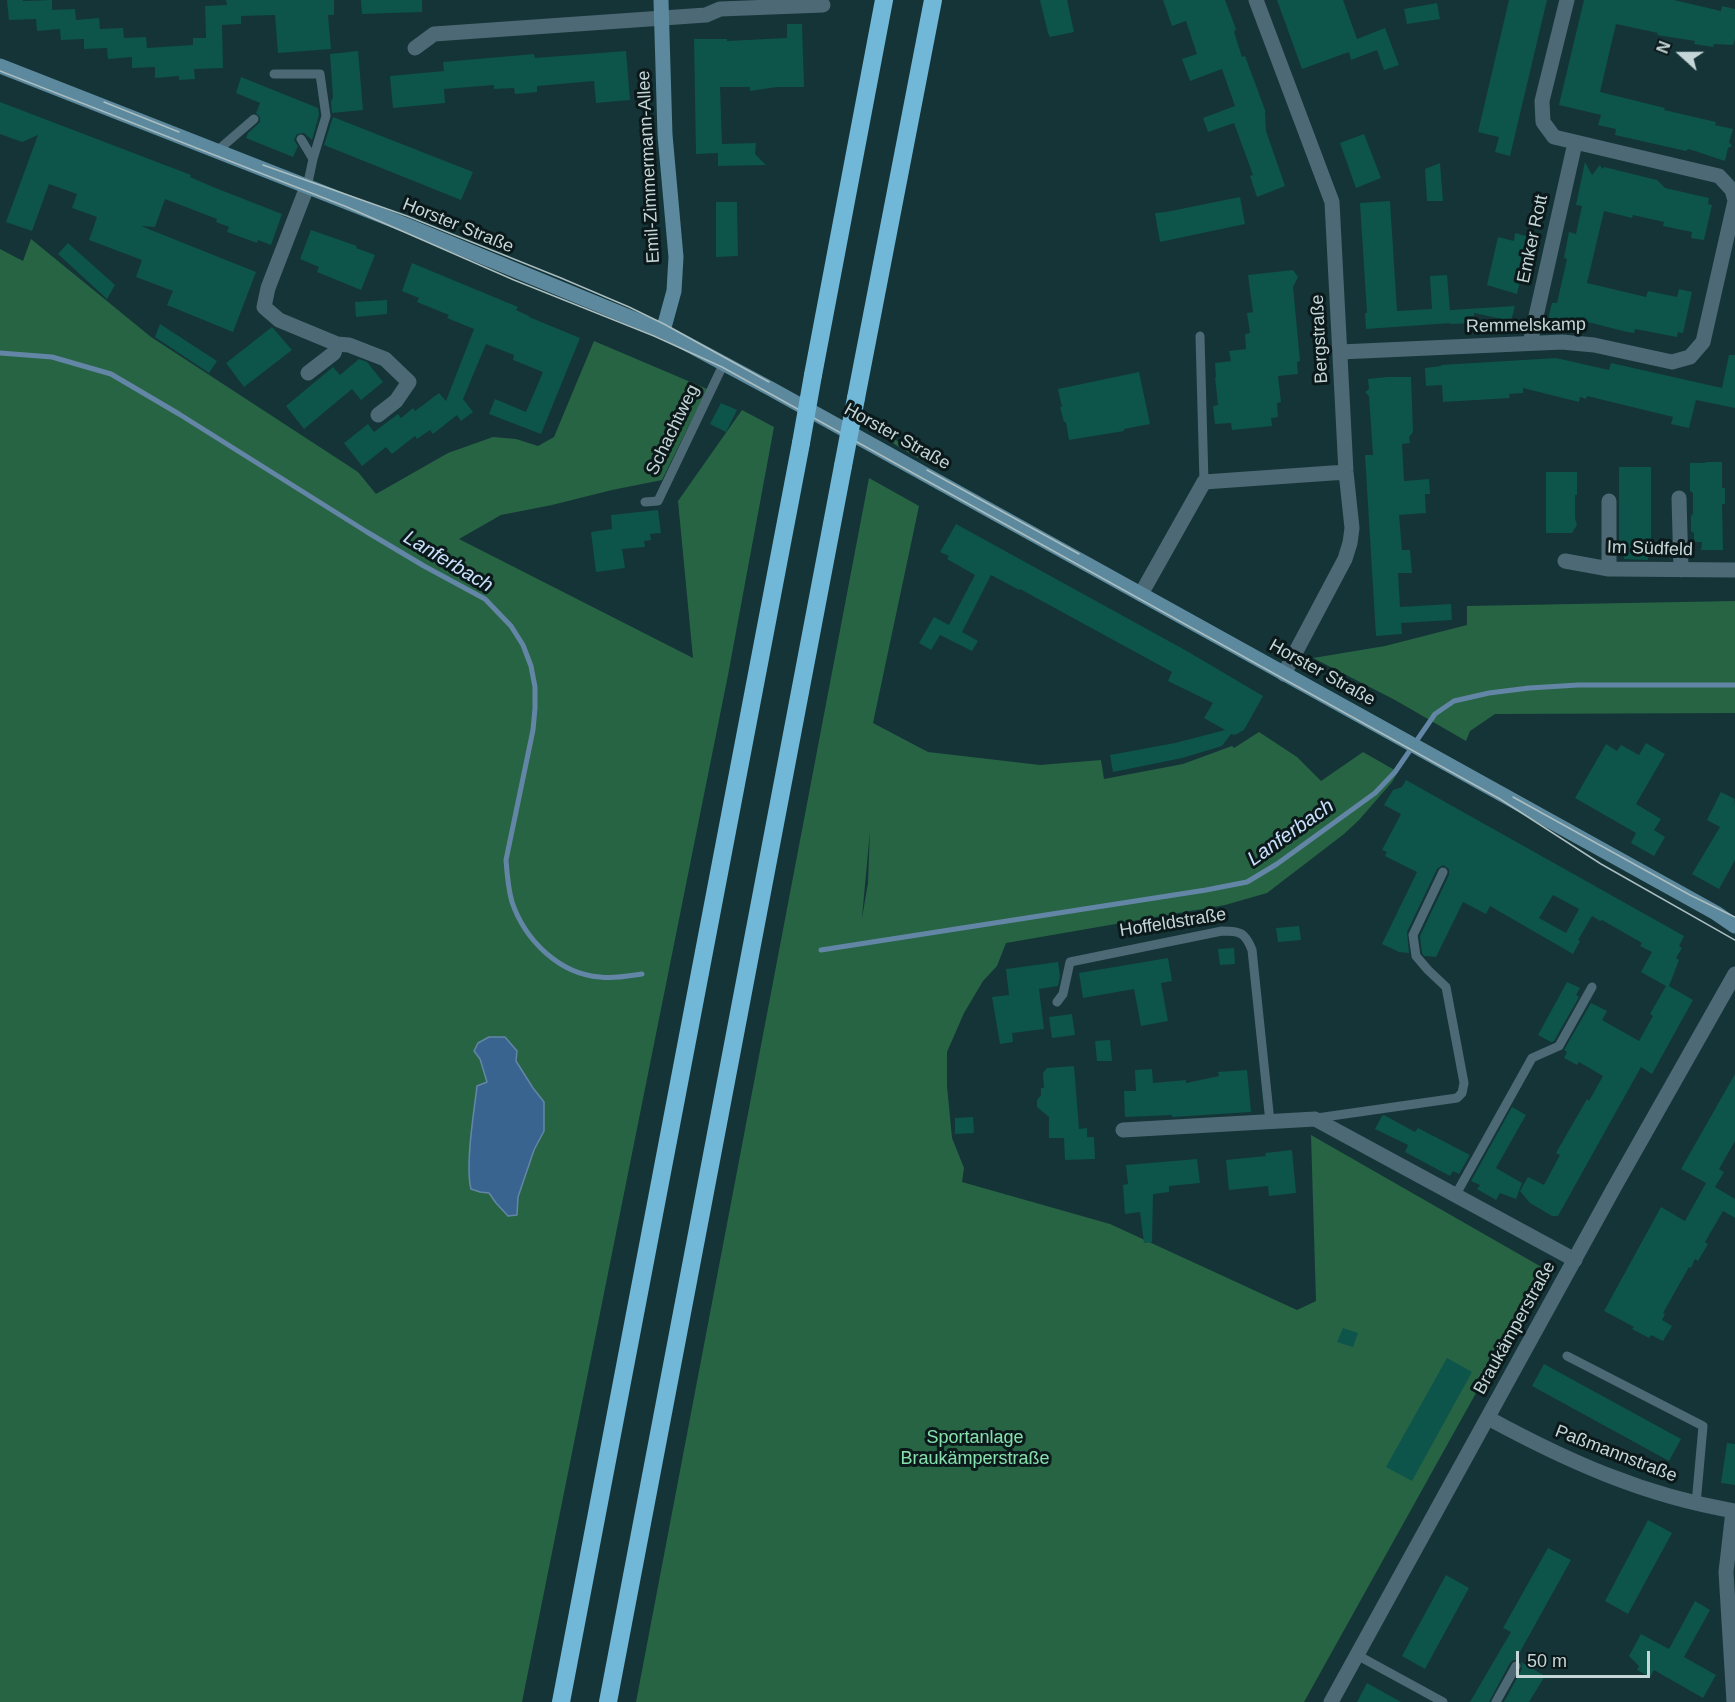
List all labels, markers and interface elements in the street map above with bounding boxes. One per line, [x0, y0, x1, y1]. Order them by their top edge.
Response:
north arrow [1651, 24, 1711, 84]
text: N [1654, 39, 1674, 56]
street label: Emil-Zimmermann-Allee [633, 70, 665, 264]
street label: Emker Rott [1513, 193, 1553, 285]
street label: Horster Straße [399, 194, 517, 258]
street label: Bergstraße [1307, 294, 1333, 384]
street label: Remmelskamp [1466, 314, 1586, 338]
street label: Schachtweg [642, 381, 704, 479]
street label: Horster Straße [840, 399, 954, 475]
water label: Lanferbach [399, 526, 497, 598]
street label: Im Südfeld [1607, 537, 1693, 561]
street label: Horster Straße [1265, 635, 1379, 711]
water label: Lanferbach [1243, 794, 1339, 872]
street label: Hoffeldstraße [1118, 904, 1228, 942]
street label: Braukämperstraße [1469, 1258, 1561, 1398]
street label: Paßmannstraße [1552, 1421, 1680, 1487]
park label: Sportanlage Braukämperstraße [900, 1427, 1050, 1470]
scale bar [1519, 1639, 1652, 1677]
text: 50 m [1527, 1651, 1567, 1671]

